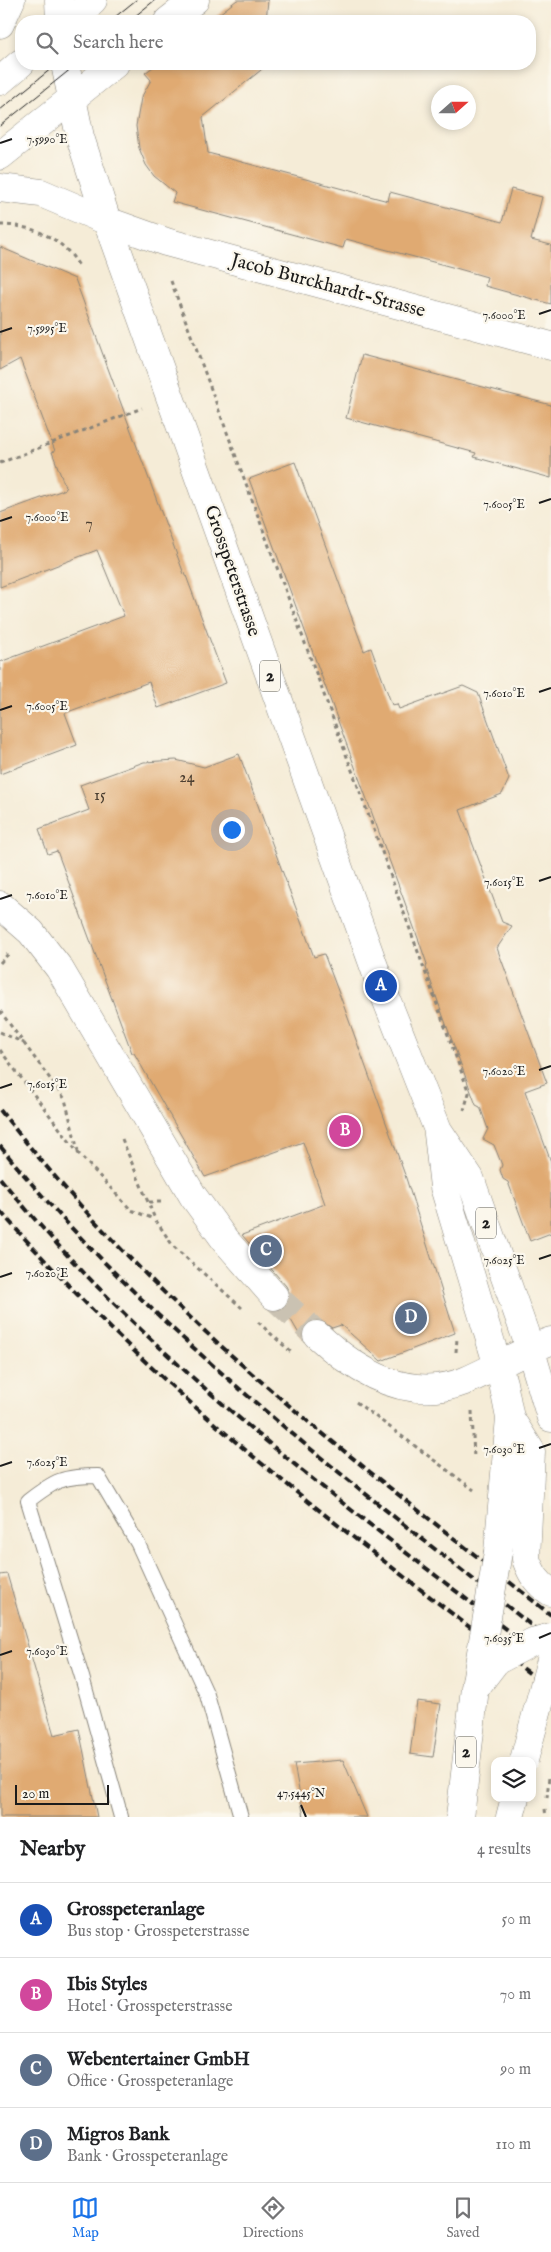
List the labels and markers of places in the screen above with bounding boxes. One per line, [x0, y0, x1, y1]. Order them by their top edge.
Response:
pin: A [365, 967, 397, 1005]
pin: B [329, 1112, 361, 1150]
pin: C [250, 1232, 282, 1270]
pin: D [395, 1299, 427, 1337]

